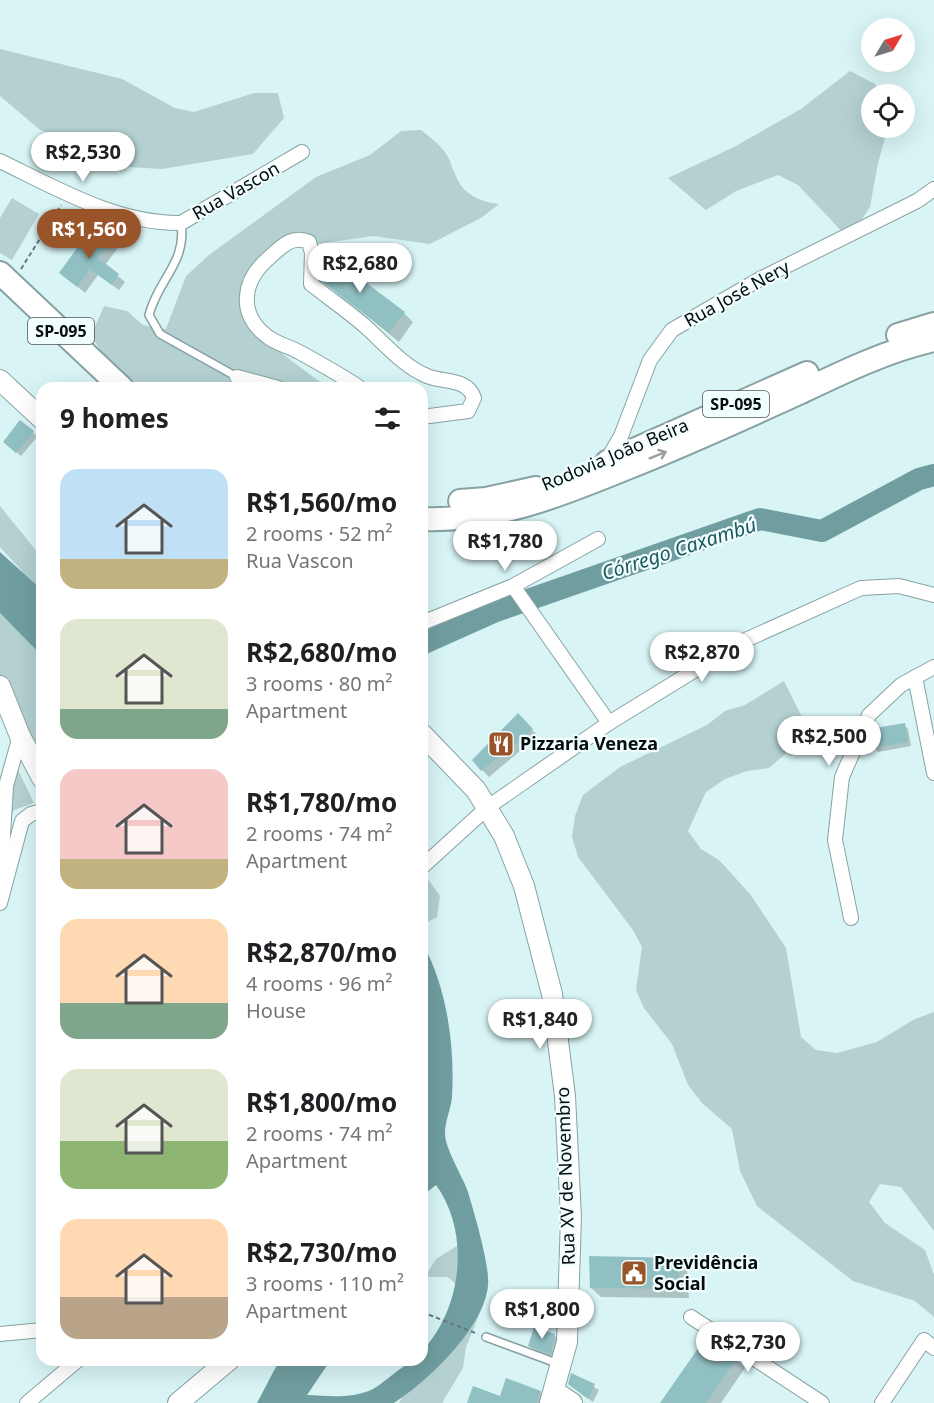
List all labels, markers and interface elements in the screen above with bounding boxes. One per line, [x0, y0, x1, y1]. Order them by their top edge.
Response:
north arrow [861, 18, 915, 72]
map controls [861, 18, 915, 138]
button: locate [861, 84, 915, 138]
pin: R$2,530 [28, 132, 138, 183]
text: R$2,530 [45, 138, 121, 165]
street label: Rua Vascon [188, 156, 283, 225]
pin: R$1,560 [34, 209, 144, 260]
text: R$1,560 [51, 215, 127, 242]
pin: R$2,680 [305, 243, 415, 294]
text: R$2,680 [322, 249, 398, 276]
street label: Rua José Nery [680, 254, 794, 332]
road number: SP-095 [28, 318, 94, 344]
road number: SP-095 [703, 391, 769, 417]
text: 9 homes [60, 400, 169, 436]
icon: filters [371, 402, 404, 435]
street label: Rodovia João Beira [537, 412, 692, 496]
one-way arrow [649, 449, 667, 460]
text: R$1,560/mo [246, 484, 397, 520]
icon: home [108, 493, 180, 565]
water label: Córrego Caxambú [598, 511, 760, 586]
text: 2 rooms · 52 m² [246, 520, 393, 547]
pin: R$1,780 [450, 521, 560, 572]
text: R$1,780 [467, 527, 543, 554]
text: Rua Vascon [246, 547, 354, 574]
pin: R$2,870 [647, 632, 757, 683]
text: R$2,680/mo [246, 634, 397, 670]
text: R$2,870 [664, 638, 740, 665]
icon: home [108, 643, 180, 715]
text: 3 rooms · 80 m² [246, 670, 393, 697]
text: Apartment [246, 697, 347, 724]
pin: R$2,500 [774, 716, 884, 767]
text: R$2,500 [791, 722, 867, 749]
restaurant icon: Pizzaria Veneza [486, 729, 516, 759]
place label: Pizzaria Veneza [520, 731, 658, 755]
text: R$1,780/mo [246, 784, 397, 820]
icon: home [108, 793, 180, 865]
text: 2 rooms · 74 m² [246, 820, 393, 847]
text: Apartment [246, 847, 347, 874]
text: R$2,870/mo [246, 934, 397, 970]
icon: home [108, 943, 180, 1015]
text: 4 rooms · 96 m² [246, 970, 393, 997]
text: House [246, 997, 306, 1024]
pin: R$1,840 [485, 999, 595, 1050]
text: R$1,840 [502, 1005, 578, 1032]
text: R$1,800/mo [246, 1084, 397, 1120]
street label: Rua XV de Novembro [550, 1086, 580, 1266]
icon: home [108, 1093, 180, 1165]
text: 2 rooms · 74 m² [246, 1120, 393, 1147]
text: Apartment [246, 1147, 347, 1174]
text: R$2,730/mo [246, 1234, 397, 1270]
icon: home [108, 1243, 180, 1315]
place label: Previdência Social [654, 1250, 758, 1295]
public building icon: Previdência Social [619, 1258, 649, 1288]
text: 3 rooms · 110 m² [246, 1270, 404, 1297]
pin: R$1,800 [487, 1289, 597, 1340]
text: R$1,800 [504, 1295, 580, 1322]
text: Apartment [246, 1297, 347, 1324]
pin: R$2,730 [693, 1322, 803, 1373]
text: R$2,730 [710, 1328, 786, 1355]

